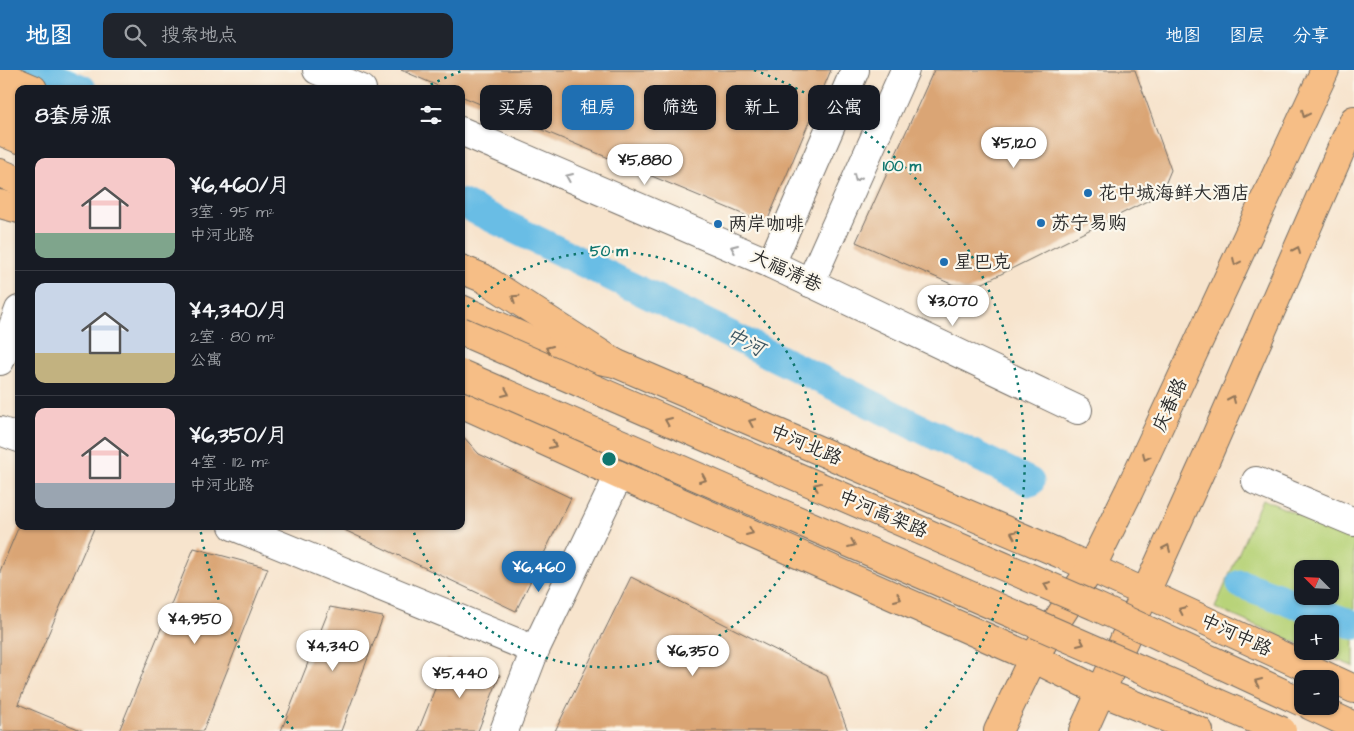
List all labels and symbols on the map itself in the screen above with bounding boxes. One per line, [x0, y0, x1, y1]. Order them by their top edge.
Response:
one-way arrow [1301, 109, 1311, 118]
pin: ¥5,120 [973, 126, 1055, 169]
pin: ¥5,880 [604, 144, 686, 186]
text: 100 m [883, 156, 922, 177]
one-way arrow [565, 172, 574, 183]
one-way arrow [852, 173, 863, 182]
place label: 花中城海鲜大酒店 [1098, 180, 1250, 207]
marker: 花中城海鲜大酒店 [1082, 187, 1094, 199]
place label: 苏宁易购 [1051, 210, 1127, 237]
place label: 两岸咖啡 [728, 211, 804, 238]
marker: 苏宁易购 [1035, 217, 1047, 229]
marker: 两岸咖啡 [712, 218, 724, 230]
text: 50 m [590, 241, 628, 262]
one-way arrow [730, 243, 739, 254]
street label: 大福清巷 [746, 243, 826, 299]
one-way arrow [1291, 246, 1302, 255]
place label: 星巴克 [954, 249, 1011, 276]
marker: 星巴克 [938, 256, 950, 268]
one-way arrow [1232, 257, 1243, 266]
pin: ¥3,070 [912, 284, 994, 327]
one-way arrow [512, 295, 521, 305]
water label: 中河 [721, 321, 772, 365]
one-way arrow [545, 344, 554, 355]
street label: 庆春路 [1146, 373, 1194, 437]
one-way arrow [501, 387, 510, 398]
one-way arrow [1226, 395, 1237, 404]
one-way arrow [664, 417, 673, 428]
one-way arrow [748, 417, 757, 428]
street label: 中河北路 [766, 418, 846, 472]
one-way arrow [548, 439, 557, 449]
centre of rings [600, 450, 618, 468]
one-way arrow [1142, 452, 1152, 461]
one-way arrow [698, 472, 707, 483]
one-way arrow [814, 481, 822, 491]
street label: 中河高架路 [834, 483, 932, 545]
one-way arrow [745, 526, 754, 537]
one-way arrow [1010, 529, 1019, 540]
one-way arrow [847, 537, 856, 548]
one-way arrow [1160, 544, 1171, 553]
pin: ¥6,460 [498, 550, 580, 593]
north arrow [1294, 560, 1339, 605]
one-way arrow [1043, 581, 1052, 592]
one-way arrow [893, 592, 902, 603]
pin: ¥4,950 [154, 602, 236, 645]
one-way arrow [1179, 607, 1188, 617]
street label: 中河中路 [1196, 607, 1276, 663]
pin: ¥4,340 [292, 630, 374, 672]
pin: ¥6,350 [652, 634, 734, 677]
one-way arrow [1076, 637, 1085, 648]
pin: ¥5,440 [419, 656, 501, 699]
one-way arrow [1254, 678, 1263, 688]

